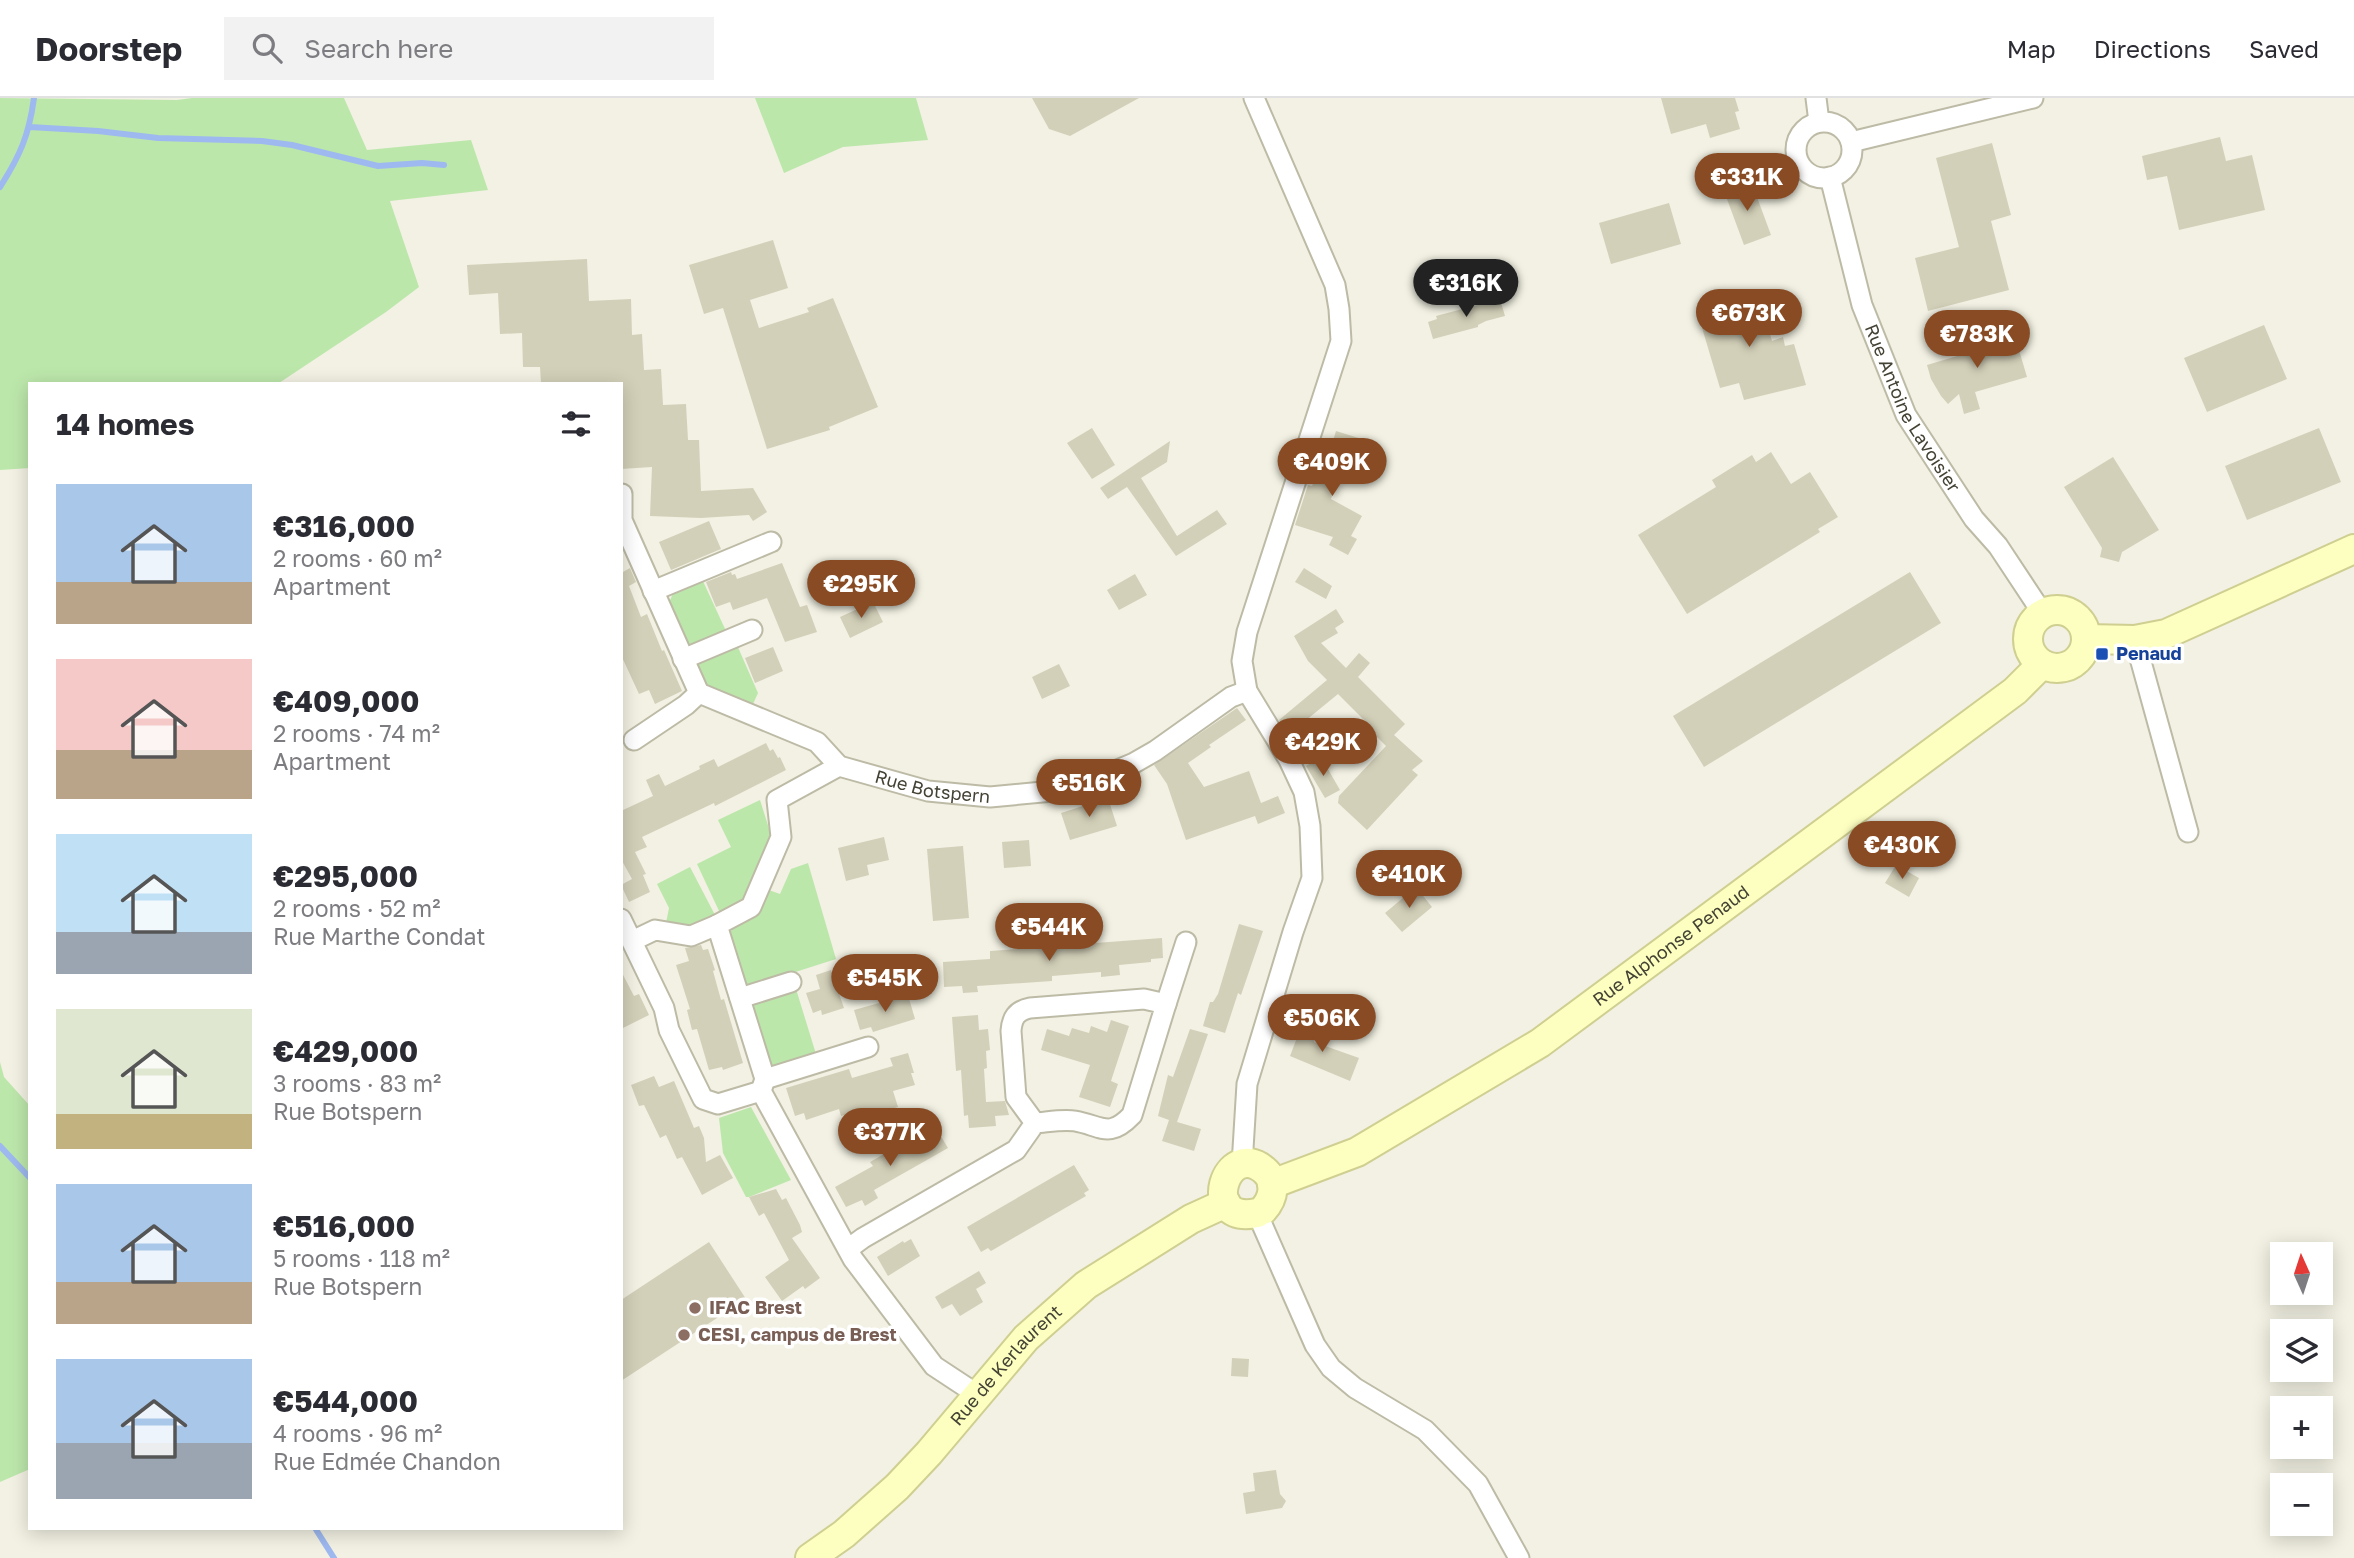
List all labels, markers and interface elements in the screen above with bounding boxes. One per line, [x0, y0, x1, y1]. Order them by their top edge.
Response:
search box [224, 17, 714, 80]
text: Doorstep [35, 29, 182, 68]
icon: search [248, 29, 286, 67]
text: Search here [304, 33, 453, 64]
text: Map [2007, 34, 2056, 63]
text: Directions [2094, 34, 2211, 63]
text: Saved [2249, 34, 2319, 63]
pin: €331K [1698, 153, 1796, 213]
text: €331K [1711, 162, 1783, 190]
pin: €316K [1417, 260, 1515, 319]
text: €316K [1429, 268, 1503, 296]
pin: €673K [1700, 289, 1798, 349]
text: €673K [1712, 298, 1786, 326]
pin: €783K [1928, 310, 2026, 370]
text: €783K [1940, 319, 2014, 347]
street label: Rue Antoine Lavoisier [1861, 321, 1965, 496]
icon: filters [557, 405, 595, 443]
text: 14 homes [56, 406, 195, 442]
pin: €409K [1283, 438, 1381, 498]
text: €409K [1294, 447, 1370, 475]
text: €316,000 [273, 508, 415, 544]
icon: home [112, 512, 196, 596]
text: 2 rooms · 60 m² [273, 544, 442, 572]
pin: €295K [812, 560, 910, 620]
text: €295K [823, 569, 899, 597]
text: Apartment [273, 572, 391, 600]
place label: Penaud [2116, 642, 2182, 664]
marker: Penaud [2094, 646, 2110, 662]
text: €409,000 [273, 683, 420, 719]
icon: home [112, 687, 196, 771]
pin: €429K [1274, 718, 1372, 778]
text: 2 rooms · 74 m² [273, 719, 440, 747]
text: €429K [1285, 727, 1361, 755]
text: Apartment [273, 747, 391, 775]
pin: €516K [1040, 760, 1138, 819]
street label: Rue Botspern [873, 765, 991, 807]
text: €516K [1052, 768, 1126, 796]
pin: €430K [1853, 822, 1951, 881]
text: €430K [1864, 830, 1940, 858]
pin: €410K [1360, 850, 1458, 910]
text: €295,000 [273, 858, 418, 894]
text: €410K [1372, 859, 1446, 887]
icon: home [112, 862, 196, 946]
street label: Rue Alphonse Penaud [1588, 880, 1753, 1010]
text: 2 rooms · 52 m² [273, 894, 440, 922]
pin: €544K [1000, 904, 1098, 963]
text: €544K [1011, 912, 1087, 940]
text: Rue Marthe Condat [273, 922, 486, 950]
pin: €545K [836, 954, 934, 1014]
text: €545K [847, 963, 923, 991]
pin: €506K [1273, 995, 1371, 1054]
text: €506K [1284, 1003, 1360, 1031]
text: €429,000 [273, 1033, 418, 1069]
icon: home [112, 1037, 196, 1121]
text: 3 rooms · 83 m² [273, 1069, 441, 1097]
text: Rue Botspern [273, 1097, 422, 1125]
pin: €377K [841, 1108, 939, 1168]
text: €377K [854, 1117, 926, 1145]
text: €516,000 [273, 1208, 415, 1244]
icon: home [112, 1212, 196, 1296]
north arrow [2270, 1242, 2333, 1306]
map controls [2270, 1242, 2333, 1536]
text: 5 rooms · 118 m² [273, 1244, 450, 1272]
text: Rue Botspern [273, 1272, 422, 1300]
place label: IFAC Brest [709, 1296, 802, 1318]
marker: IFAC Brest [687, 1300, 703, 1316]
street label: Rue de Kerlaurent [945, 1300, 1066, 1430]
button: layers [2270, 1319, 2333, 1382]
place label: CESI, campus de Brest [698, 1323, 897, 1345]
marker: CESI, campus de Brest [676, 1327, 692, 1343]
text: €544,000 [273, 1383, 418, 1419]
icon: home [112, 1387, 196, 1471]
button: + [2270, 1396, 2333, 1459]
text: 4 rooms · 96 m² [273, 1419, 442, 1447]
text: Rue Edmée Chandon [273, 1447, 501, 1475]
button: − [2270, 1473, 2333, 1536]

